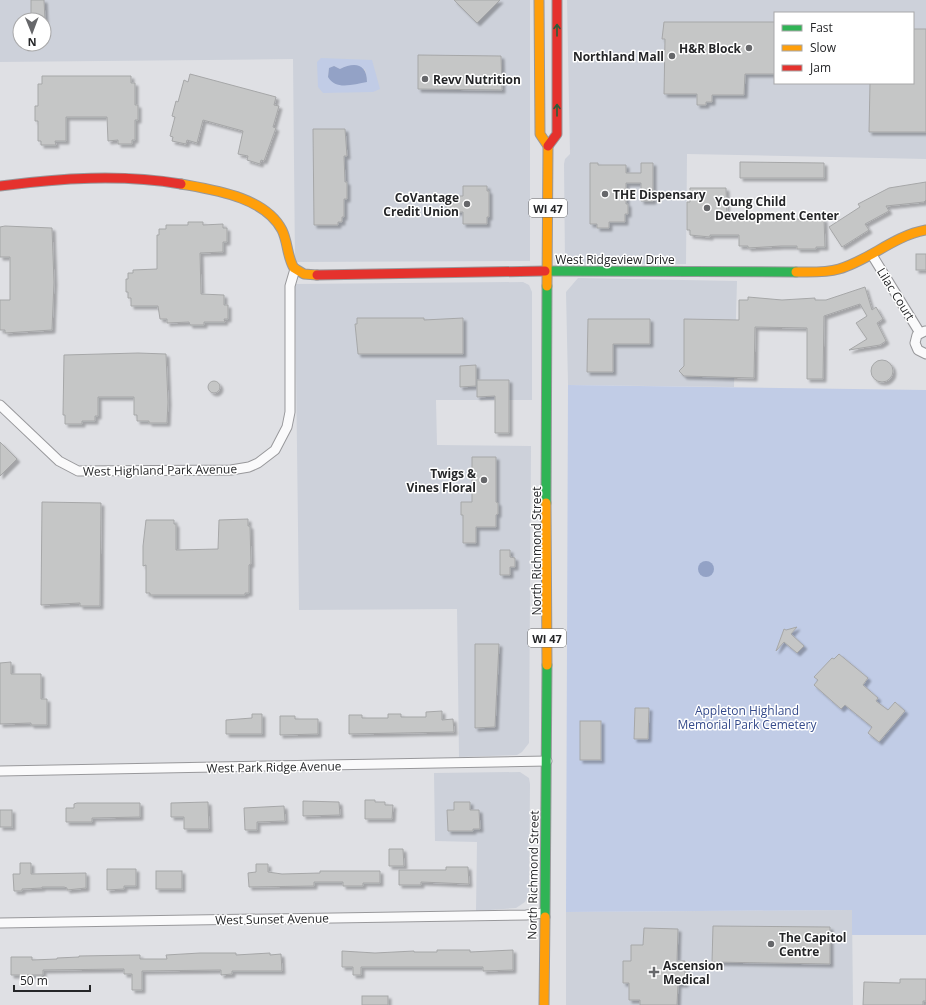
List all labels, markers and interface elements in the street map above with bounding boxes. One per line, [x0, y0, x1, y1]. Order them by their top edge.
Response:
north arrow [12, 12, 52, 52]
legend [774, 12, 914, 84]
text: Fast [810, 19, 833, 36]
one-way arrow [553, 24, 561, 37]
text: N [28, 35, 37, 50]
text: Slow [810, 39, 837, 56]
place label: H&R Block [679, 40, 742, 57]
marker: H&R Block [744, 43, 754, 53]
place label: Northland Mall [573, 48, 664, 65]
marker: Northland Mall [667, 51, 677, 61]
text: Jam [809, 59, 831, 76]
place label: Revv Nutrition [433, 71, 521, 88]
marker: Revv Nutrition [420, 74, 430, 84]
one-way arrow [553, 104, 561, 117]
place label: THE Dispensary [613, 186, 706, 203]
place label: CoVantage Credit Union [383, 189, 459, 220]
marker: THE Dispensary [600, 189, 610, 199]
place label: Young Child Development Center [715, 193, 840, 224]
marker: CoVantage Credit Union [462, 199, 472, 209]
road number: WI 47 [529, 199, 567, 217]
marker: Young Child Development Center [702, 203, 712, 213]
street label: West Ridgeview Drive [555, 251, 675, 268]
street label: Lilac Court [873, 264, 919, 324]
street label: West Highland Park Avenue [83, 460, 237, 480]
place label: Twigs & Vines Floral [406, 465, 476, 496]
marker: Twigs & Vines Floral [479, 475, 489, 485]
street label: North Richmond Street [528, 486, 545, 616]
road number: WI 47 [528, 629, 566, 647]
park label: Appleton Highland Memorial Park Cemetery [678, 702, 817, 733]
street label: West Park Ridge Avenue [206, 757, 342, 777]
street label: North Richmond Street [523, 810, 543, 940]
street label: West Sunset Avenue [215, 910, 329, 928]
place label: The Capitol Centre [779, 929, 847, 960]
marker: The Capitol Centre [766, 939, 776, 949]
place label: Ascension Medical [663, 957, 723, 988]
marker: Ascension Medical [648, 966, 660, 978]
scale bar [14, 967, 90, 993]
text: 50 m [20, 972, 48, 989]

